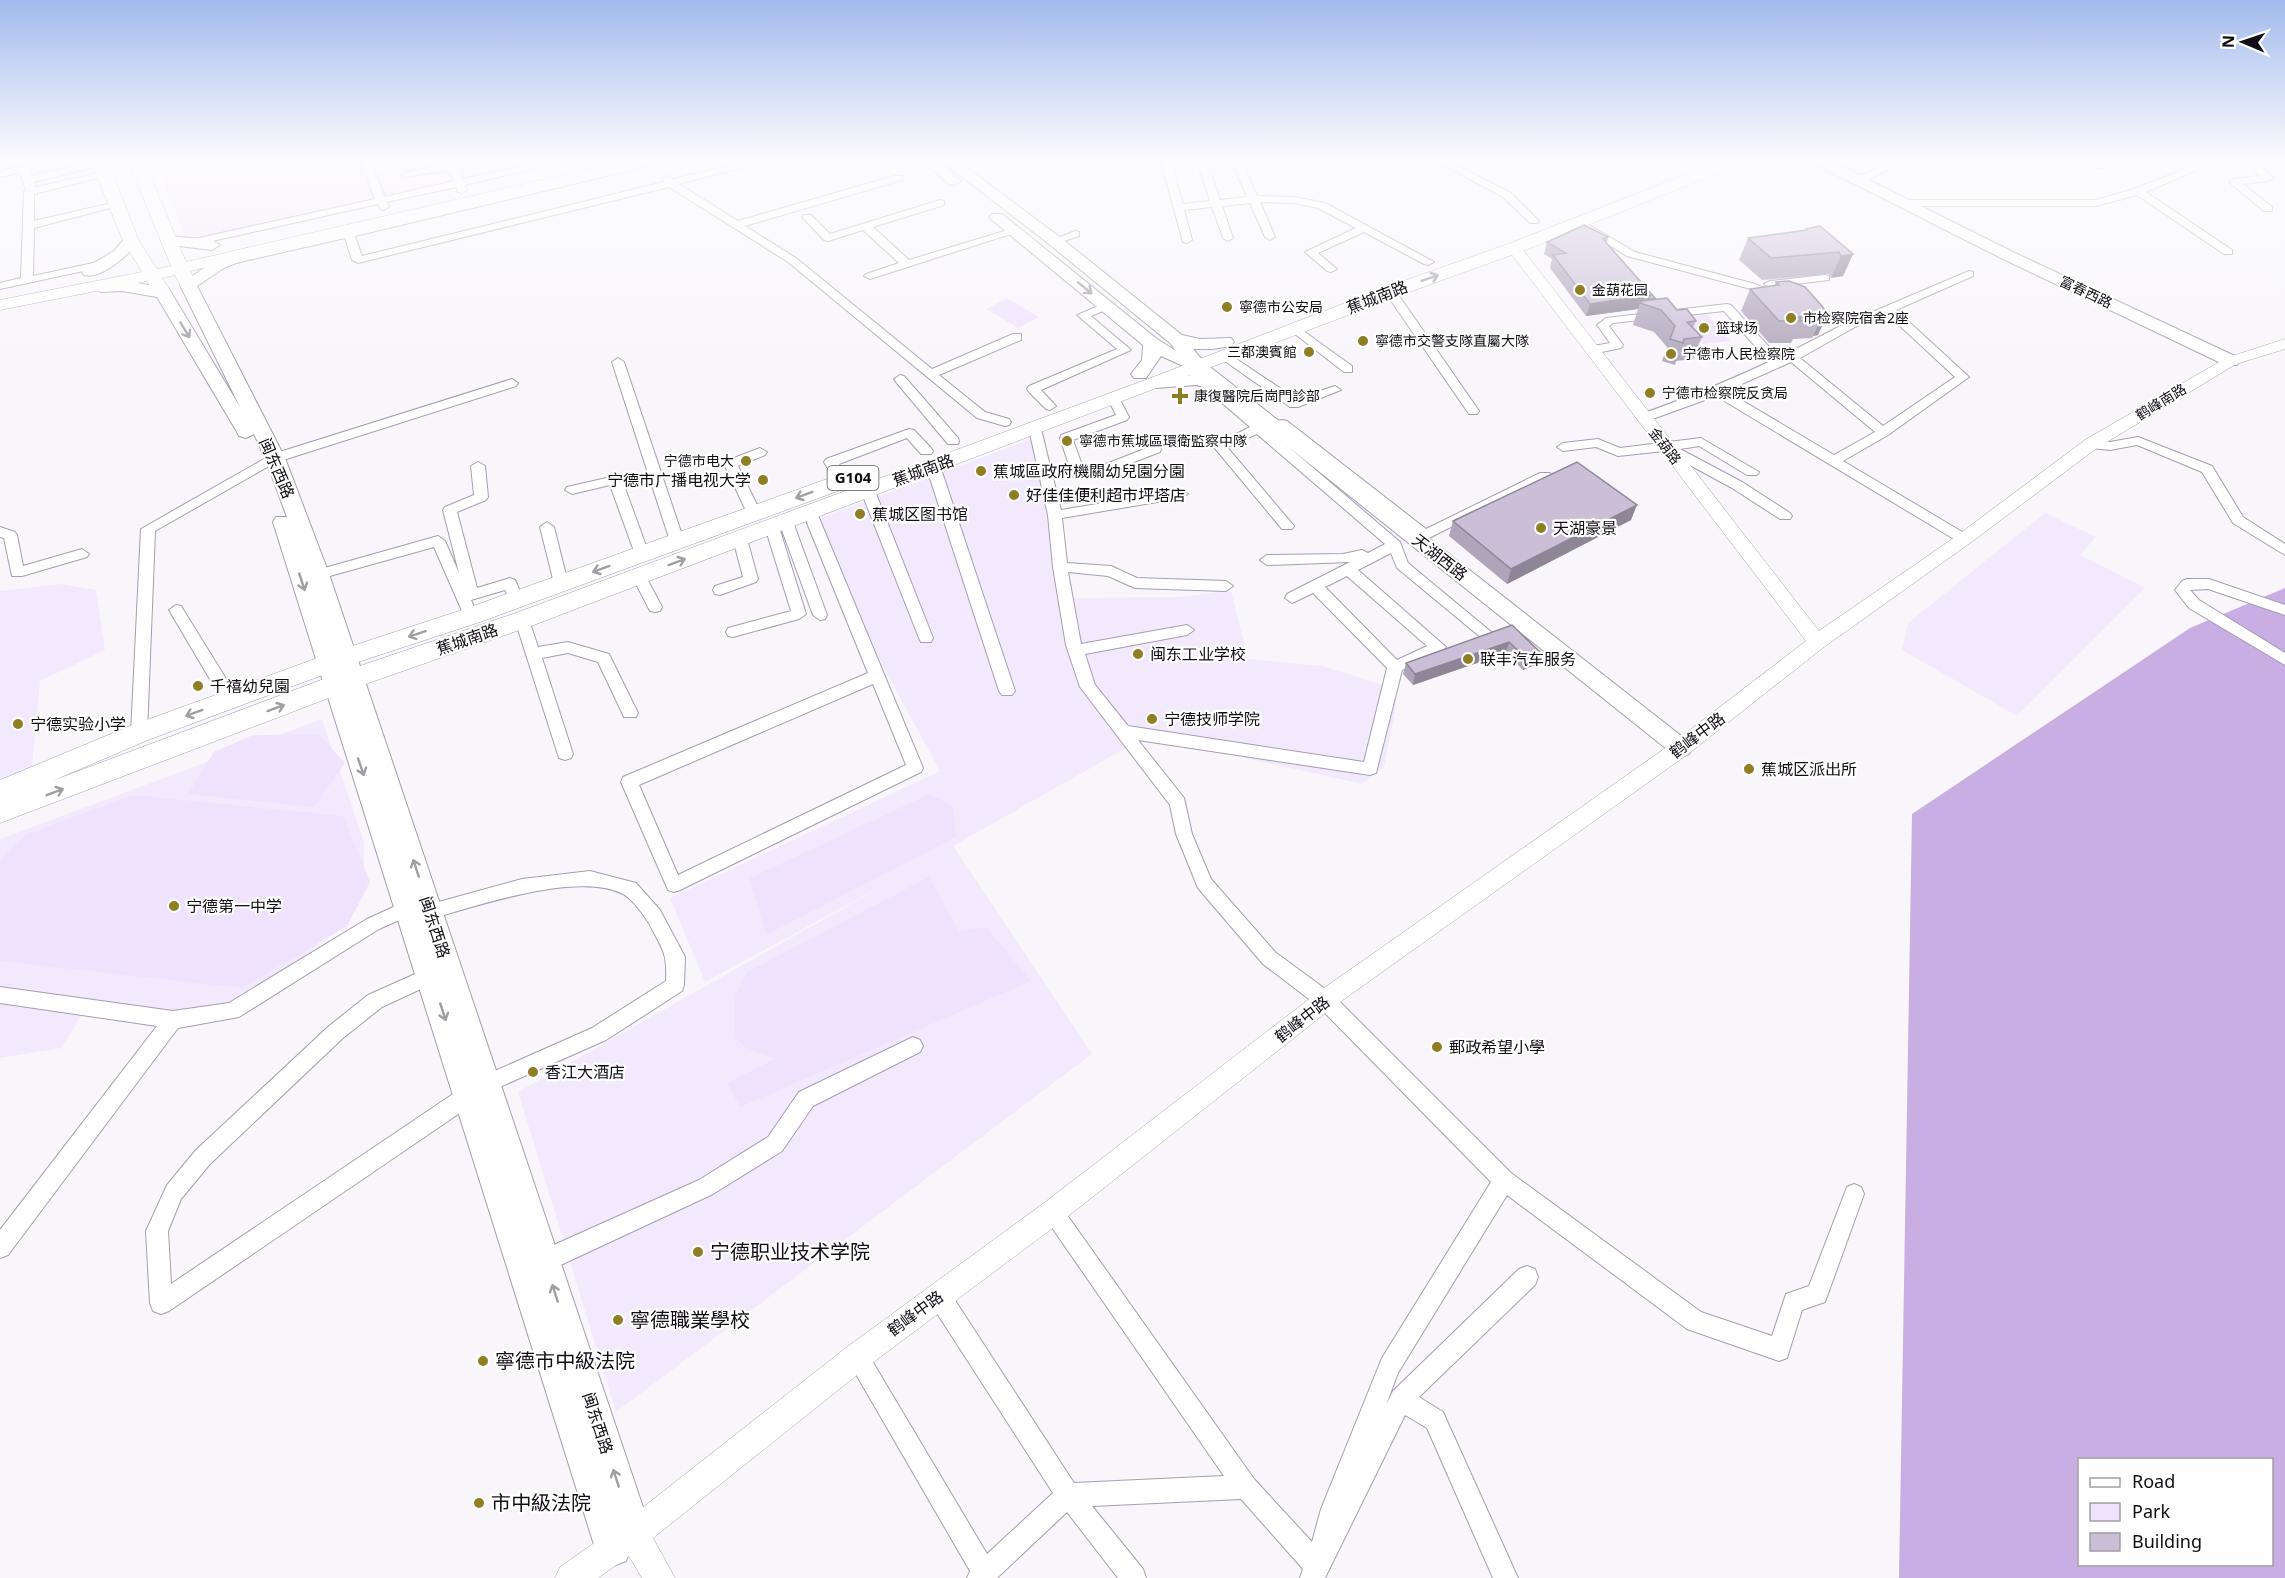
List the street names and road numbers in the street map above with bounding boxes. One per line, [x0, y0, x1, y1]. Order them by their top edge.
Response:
street label: 富春西路 [2057, 271, 2116, 312]
street label: 蕉城南路 [1343, 275, 1411, 319]
street label: 鹤峰南路 [2132, 379, 2190, 424]
street label: 金葫路 [1645, 423, 1686, 468]
street label: 闽东西路 [254, 434, 300, 502]
street label: 蕉城南路 [889, 449, 957, 491]
road number: G104 [828, 466, 878, 490]
street label: 天湖西路 [1408, 529, 1472, 585]
street label: 蕉城南路 [433, 618, 501, 660]
street label: 鹤峰中路 [1665, 707, 1729, 763]
street label: 闽东西路 [415, 893, 455, 961]
street label: 鹤峰中路 [1270, 991, 1334, 1047]
street label: 鹤峰中路 [883, 1285, 947, 1341]
street label: 闽东西路 [578, 1389, 618, 1457]

